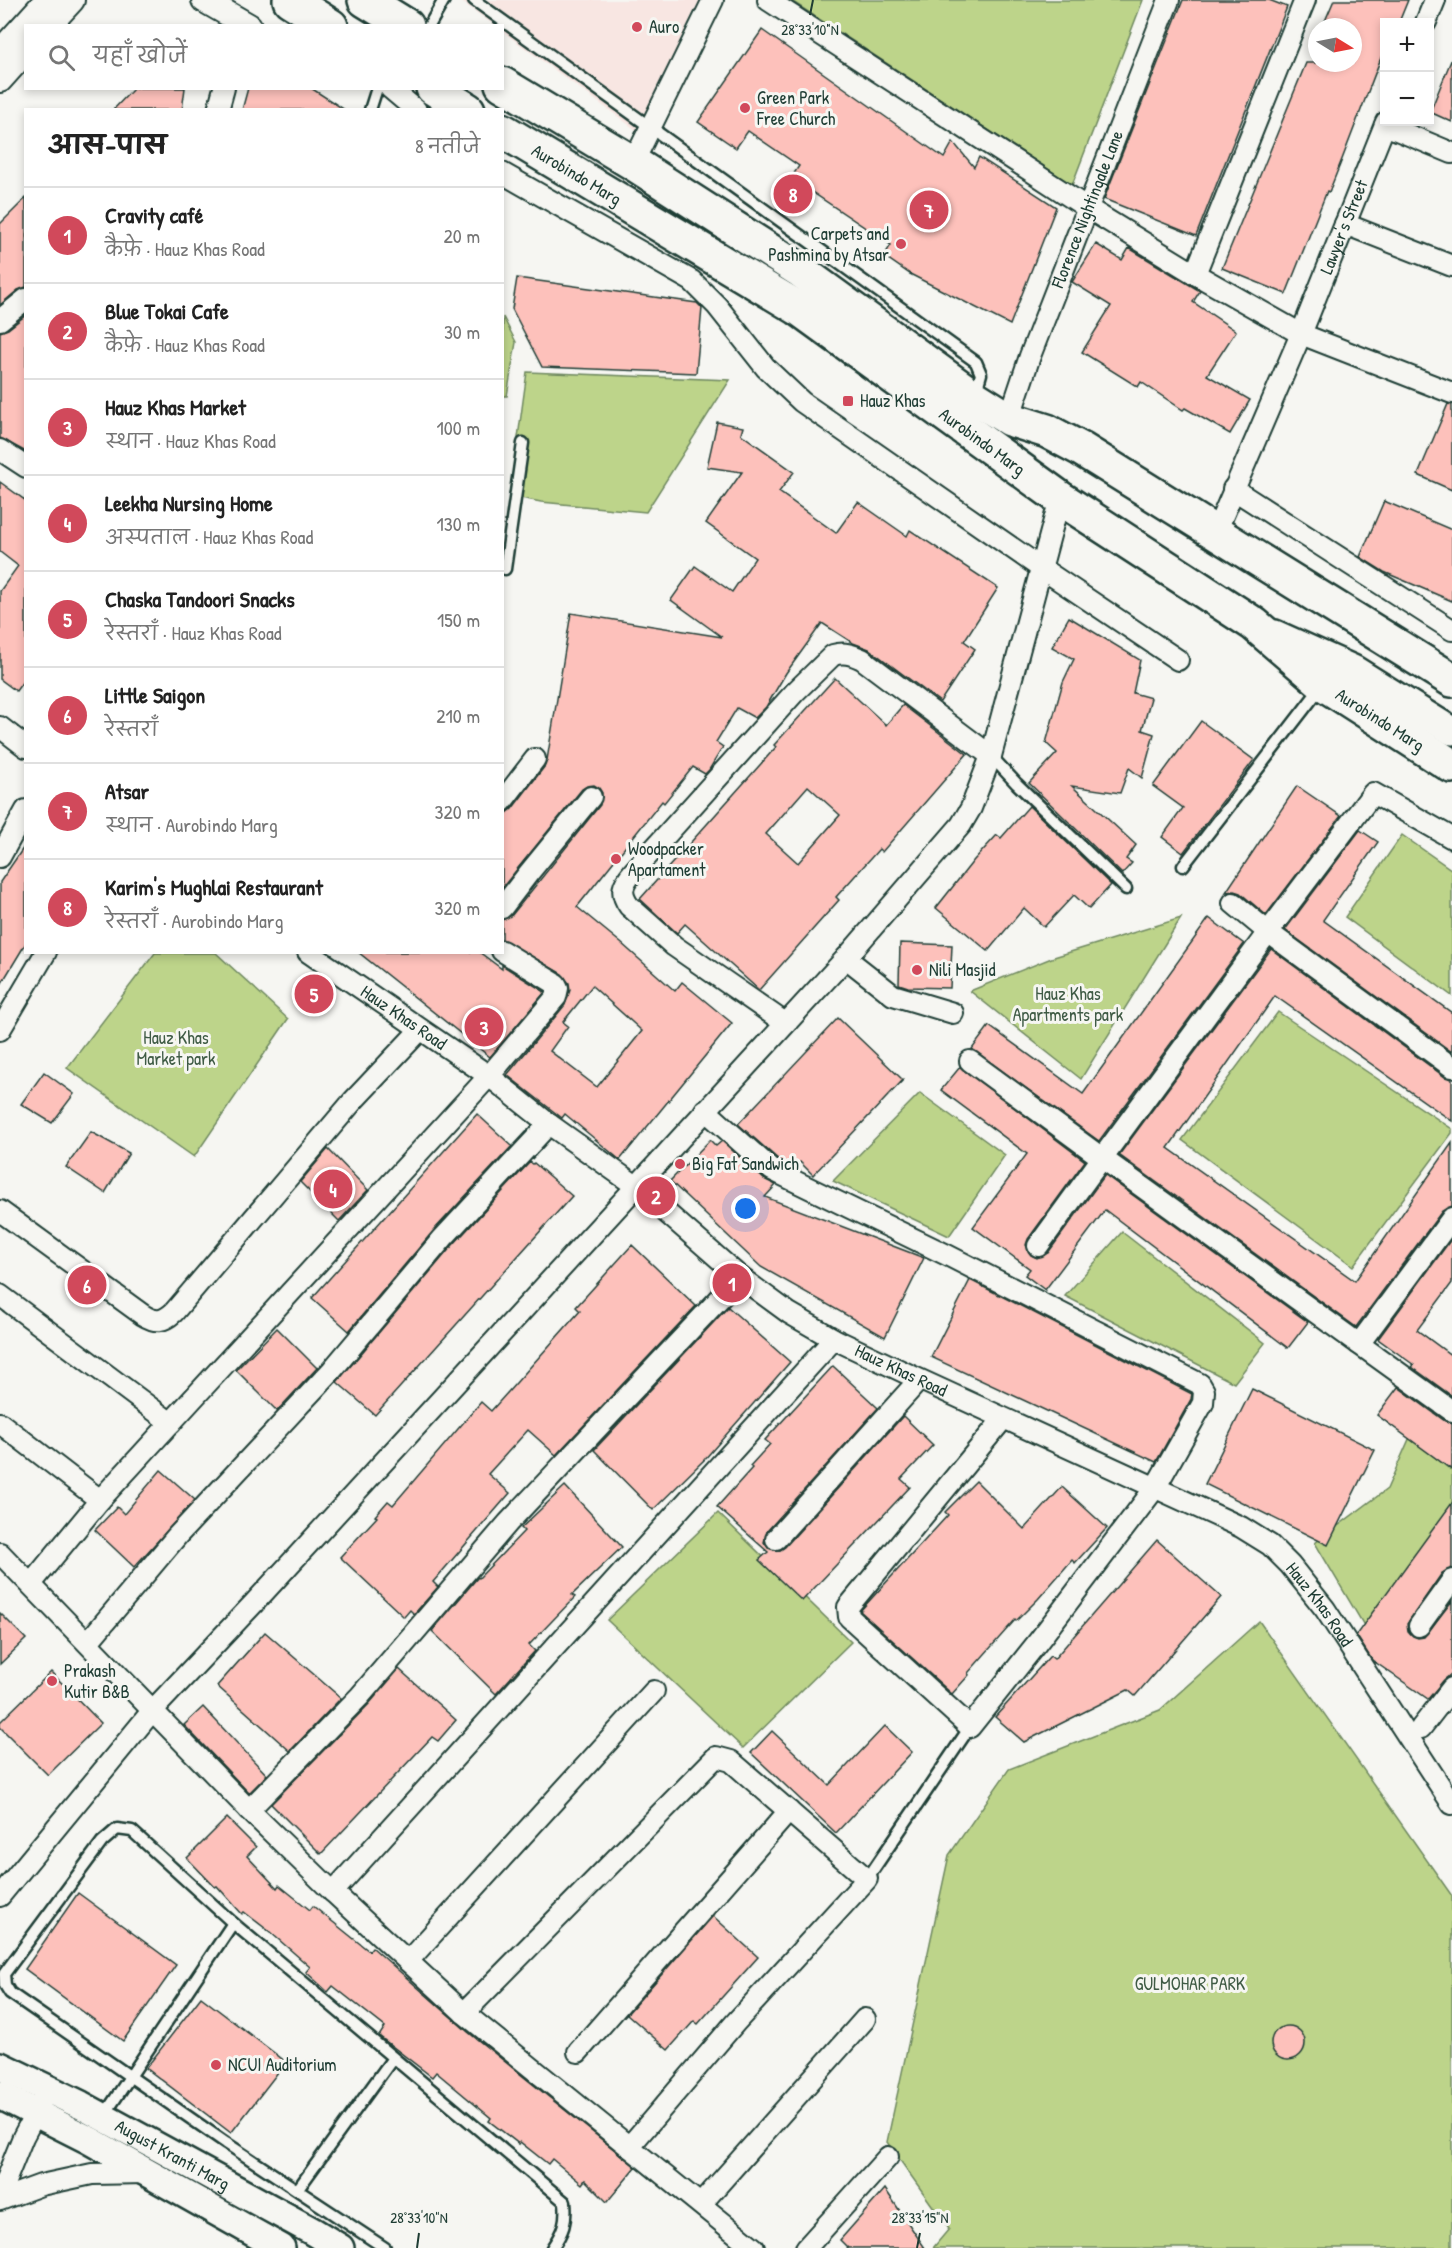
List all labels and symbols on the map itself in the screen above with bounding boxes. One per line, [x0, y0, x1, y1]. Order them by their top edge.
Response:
place label: Auro [649, 14, 679, 39]
north arrow [1308, 18, 1362, 72]
text: 28°33'10"N [781, 19, 839, 40]
marker: Auro [630, 20, 644, 34]
place label: Green Park Free Church [756, 85, 836, 131]
marker: Green Park Free Church [738, 101, 752, 115]
street label: Florence Nightingale Lane [1044, 127, 1129, 292]
street label: Aurobindo Marg [527, 138, 627, 211]
pin: 8 [774, 172, 812, 216]
street label: Lawyer's Street [1313, 175, 1374, 278]
pin: 7 [910, 188, 948, 232]
place label: Carpets and Pashmina by Atsar [768, 221, 889, 267]
marker: Carpets and Pashmina by Atsar [894, 237, 908, 251]
place label: Hauz Khas [860, 388, 926, 413]
marker: Hauz Khas [841, 394, 855, 408]
street label: Aurobindo Marg [934, 401, 1031, 481]
street label: Aurobindo Marg [1331, 682, 1429, 757]
place label: Woodpacker Apartament [628, 836, 706, 882]
marker: Woodpacker Apartament [609, 852, 623, 866]
place label: Nili Masjid [929, 957, 996, 982]
marker: Nili Masjid [910, 963, 924, 977]
pin: 5 [294, 972, 334, 1016]
street label: Hauz Khas Road [356, 979, 452, 1056]
park label: Hauz Khas Apartments park [1013, 981, 1124, 1027]
pin: 3 [464, 1004, 504, 1050]
park label: Hauz Khas Market park [137, 1025, 216, 1071]
place label: Big Fat Sandwich [692, 1151, 799, 1176]
marker: Big Fat Sandwich [673, 1157, 687, 1171]
pin: 4 [314, 1166, 352, 1212]
pin: 2 [636, 1174, 676, 1218]
your location [731, 1194, 760, 1223]
pin: 1 [712, 1260, 752, 1306]
pin: 6 [68, 1262, 106, 1308]
street label: Hauz Khas Road [851, 1338, 951, 1402]
street label: Hauz Khas Road [1280, 1557, 1359, 1651]
place label: Prakash Kutir B&B [64, 1658, 130, 1704]
marker: Prakash Kutir B&B [45, 1674, 59, 1688]
park label: GULMOHAR PARK [1135, 1971, 1246, 1996]
place label: NCUI Auditorium [228, 2052, 337, 2077]
marker: NCUI Auditorium [209, 2058, 223, 2072]
street label: August Kranti Marg [111, 2113, 234, 2196]
text: 28°33'10"N [390, 2207, 448, 2228]
text: 28°33'15"N [891, 2207, 949, 2228]

